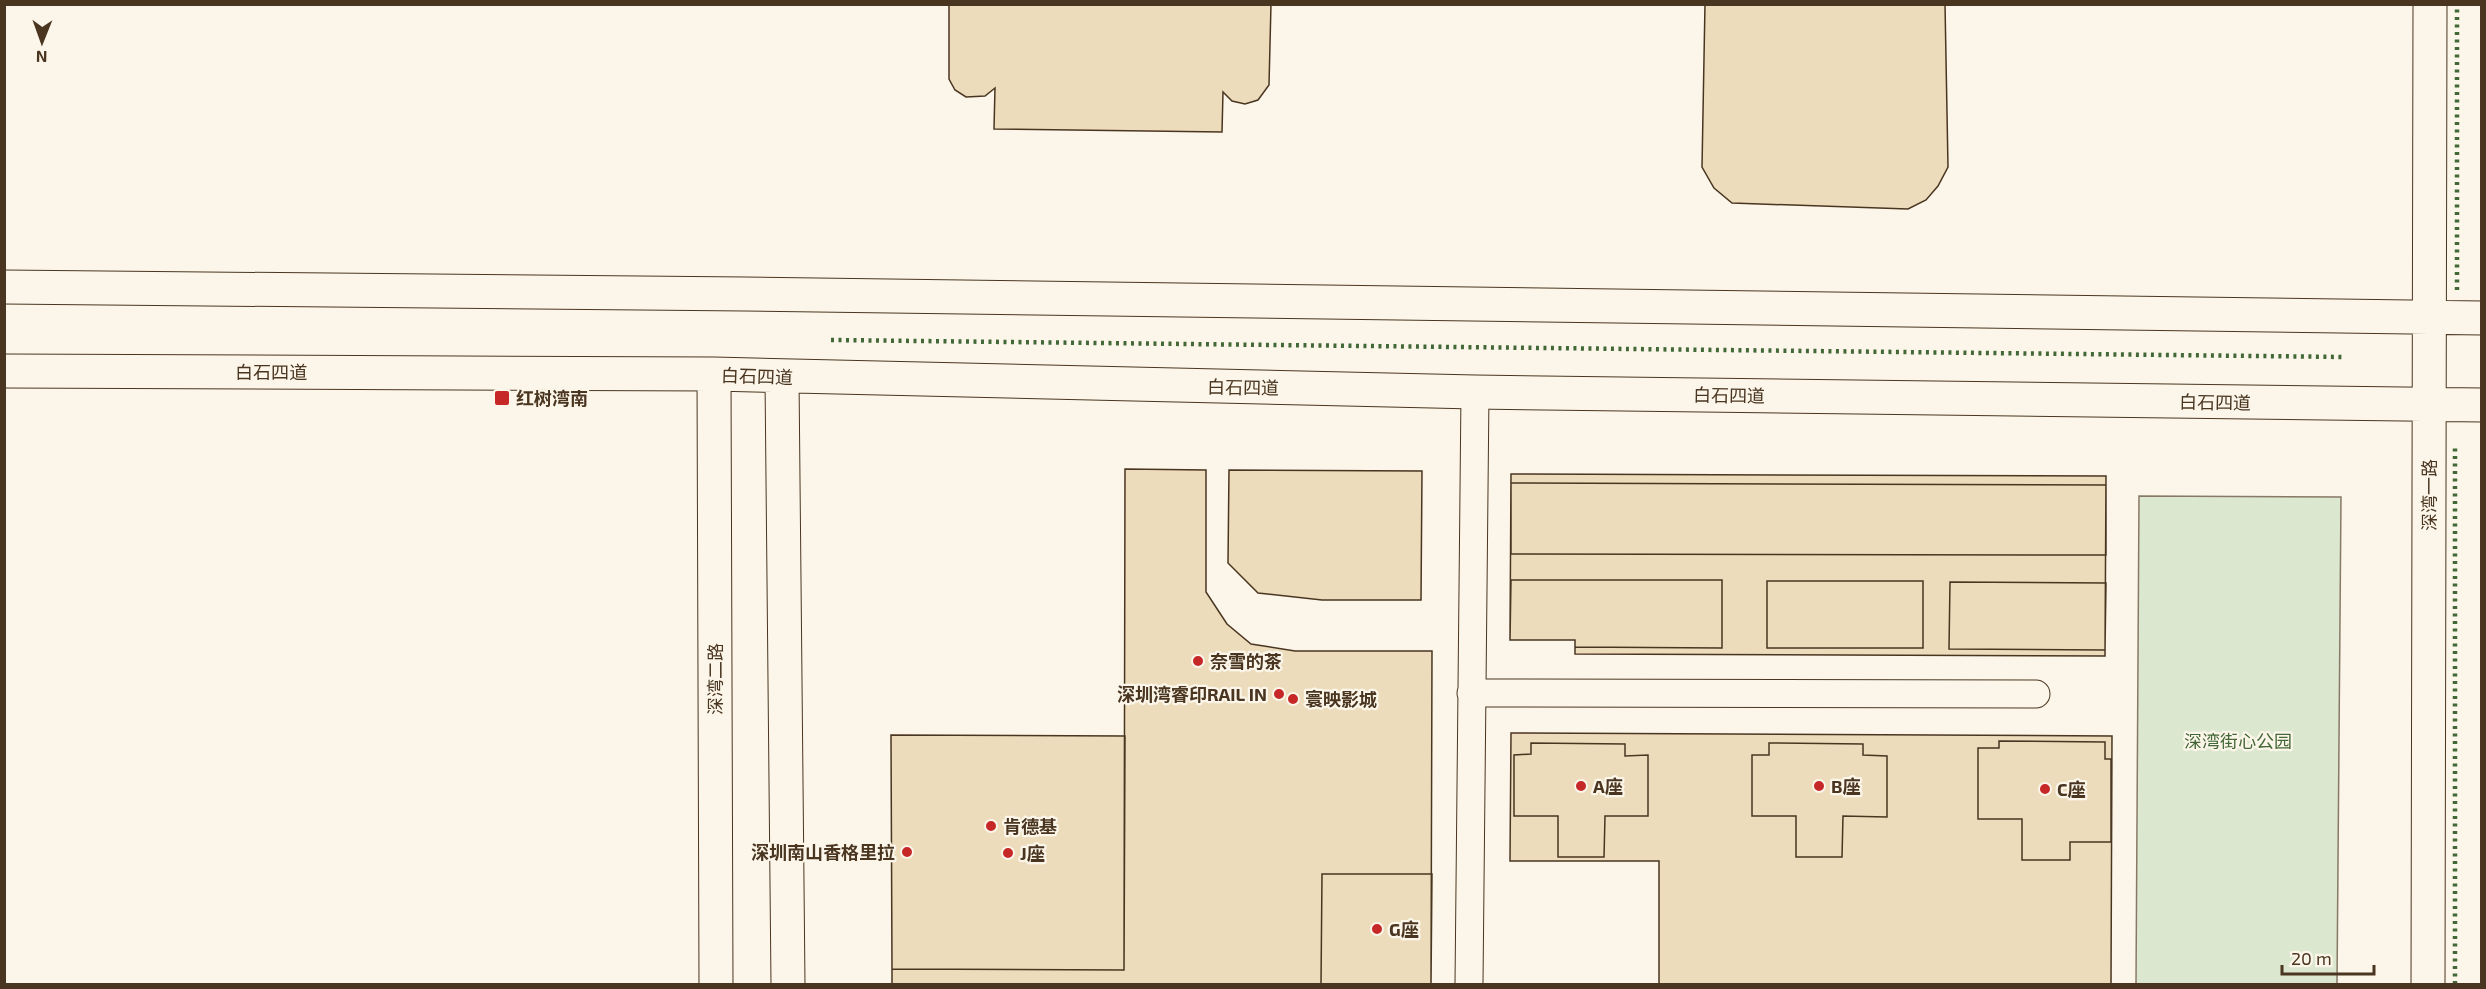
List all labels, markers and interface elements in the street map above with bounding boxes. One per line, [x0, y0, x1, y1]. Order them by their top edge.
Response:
north arrow [12, 12, 72, 72]
text: N [36, 48, 48, 67]
street label: 白石四道 [235, 361, 307, 383]
street label: 白石四道 [721, 364, 793, 388]
street label: 白石四道 [1207, 375, 1279, 399]
street label: 白石四道 [1693, 383, 1765, 407]
place label: 红树湾南 [516, 387, 588, 409]
marker: 红树湾南 [493, 389, 511, 407]
street label: 白石四道 [2179, 390, 2251, 414]
street label: 深湾一路 [2418, 459, 2440, 531]
street label: 深湾二路 [704, 643, 726, 715]
place label: 奈雪的茶 [1210, 650, 1282, 672]
marker: 奈雪的茶 [1191, 654, 1205, 668]
place label: 深圳湾睿印RAIL IN [1117, 683, 1267, 705]
marker: 深圳湾睿印RAIL IN [1272, 687, 1286, 701]
place label: 寰映影城 [1305, 688, 1377, 710]
marker: 寰映影城 [1286, 692, 1300, 706]
park label: 深湾街心公园 [2184, 730, 2292, 752]
place label: A座 [1593, 775, 1623, 797]
place label: B座 [1831, 775, 1861, 797]
place label: C座 [2057, 778, 2086, 800]
marker: A座 [1574, 779, 1588, 793]
marker: B座 [1812, 779, 1826, 793]
marker: C座 [2038, 782, 2052, 796]
place label: 肯德基 [1003, 815, 1057, 837]
marker: 肯德基 [984, 819, 998, 833]
place label: 深圳南山香格里拉 [751, 841, 895, 863]
place label: J座 [1020, 842, 1045, 864]
marker: 深圳南山香格里拉 [900, 845, 914, 859]
marker: J座 [1001, 846, 1015, 860]
place label: G座 [1389, 918, 1419, 940]
marker: G座 [1370, 922, 1384, 936]
scale bar [2282, 938, 2374, 976]
text: 20 m [2291, 947, 2332, 969]

